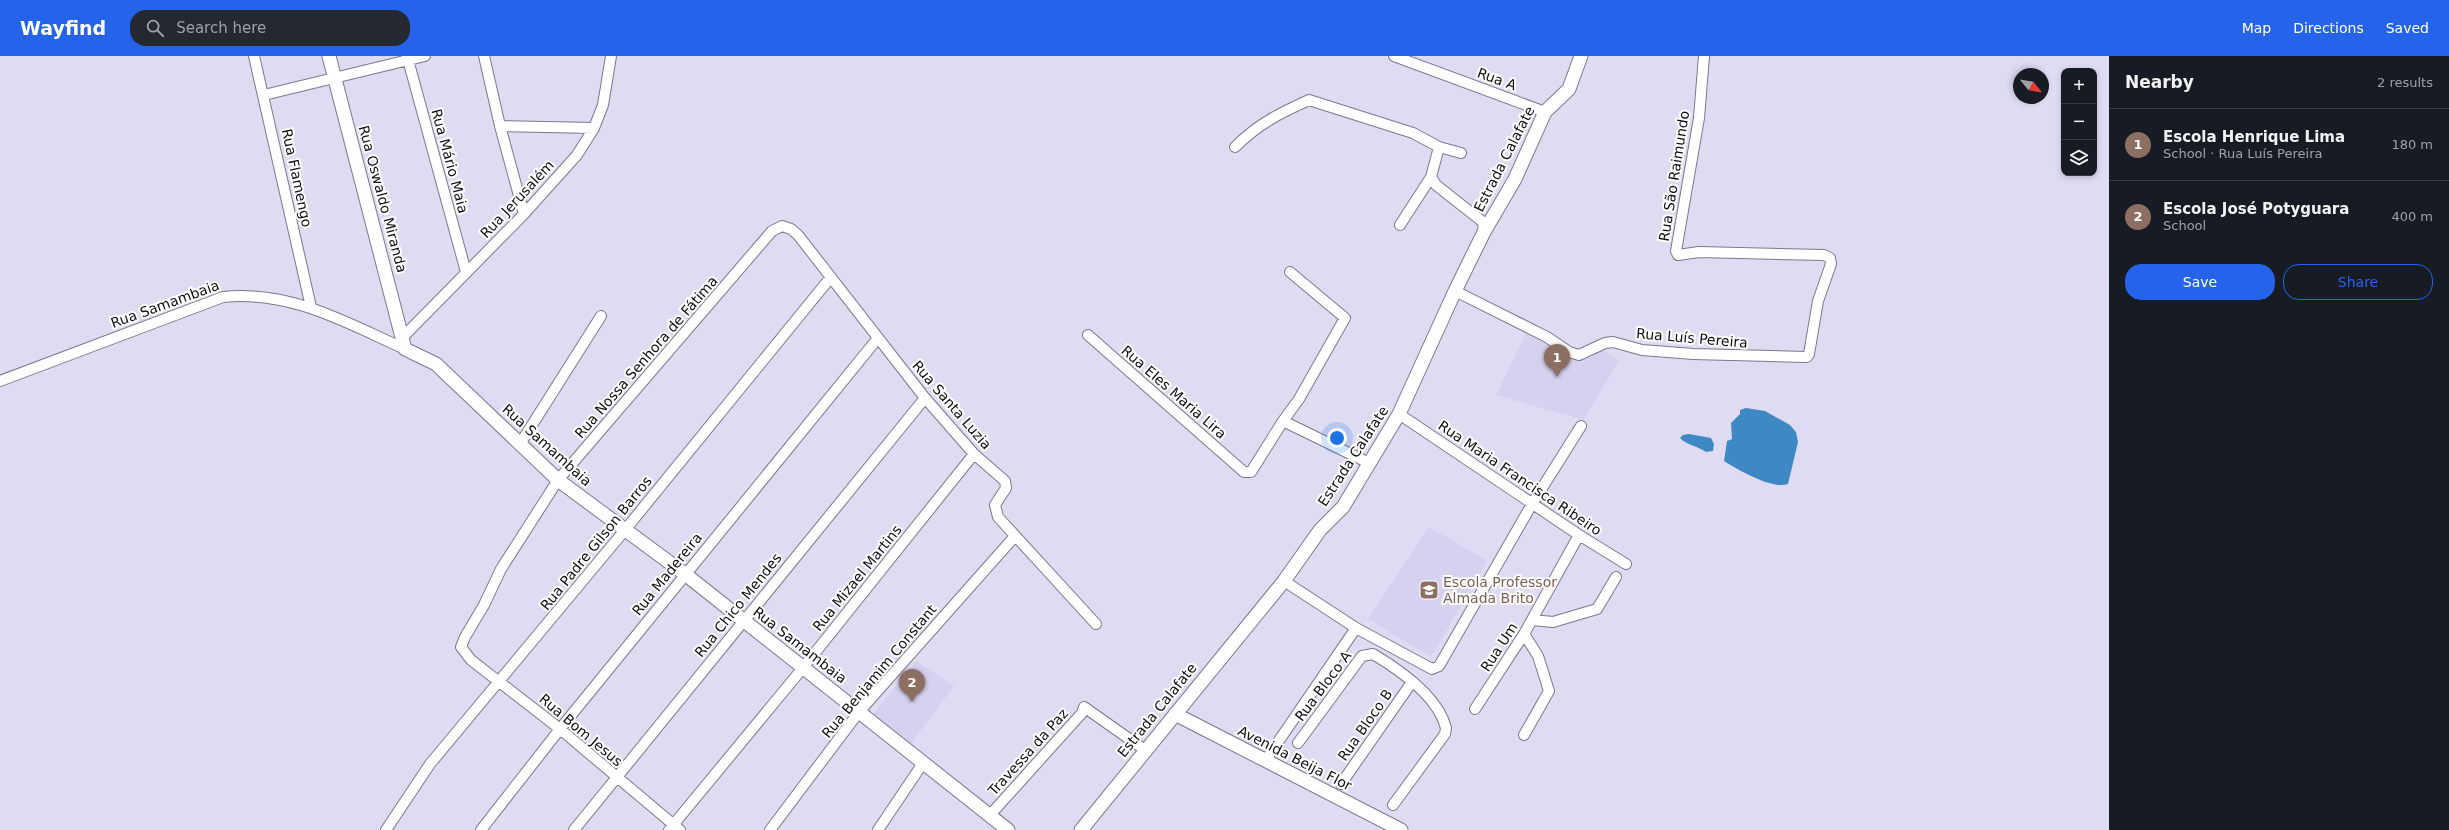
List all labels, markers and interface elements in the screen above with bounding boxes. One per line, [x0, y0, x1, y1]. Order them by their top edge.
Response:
search box [130, 10, 410, 46]
text: Wayfind [20, 17, 106, 39]
icon: search [144, 17, 166, 39]
text: Search here [176, 19, 266, 37]
text: Map [2242, 20, 2271, 36]
text: Directions [2293, 20, 2364, 36]
text: Saved [2386, 20, 2429, 36]
street label: Rua A [1475, 65, 1519, 94]
north arrow [2013, 68, 2049, 104]
map controls [2061, 68, 2097, 176]
button: + [2061, 68, 2097, 104]
text: Nearby [2125, 72, 2194, 92]
text: 2 results [2377, 75, 2433, 90]
street label: Estrada Calafate [1470, 104, 1538, 214]
button: − [2061, 104, 2097, 140]
street label: Rua Mário Maia [428, 107, 472, 215]
street label: Rua São Raimundo [1656, 109, 1692, 243]
street label: Rua Oswaldo Miranda [356, 124, 410, 274]
street label: Rua Flamengo [279, 127, 315, 229]
text: Escola Henrique Lima [2163, 128, 2345, 146]
text: 1 [2133, 137, 2143, 152]
text: 180 m [2391, 137, 2433, 152]
button: layers [2061, 140, 2097, 176]
text: School · Rua Luís Pereira [2163, 146, 2322, 161]
street label: Rua Jerusalém [477, 157, 557, 241]
text: Escola José Potyguara [2163, 200, 2349, 218]
text: 2 [2133, 209, 2143, 224]
text: 400 m [2391, 209, 2433, 224]
text: School [2163, 218, 2206, 233]
button: Save [2125, 264, 2275, 300]
button: Share [2283, 264, 2433, 300]
street label: Rua Nossa Senhora de Fátima [571, 273, 721, 441]
street label: Rua Samambaia [109, 277, 221, 331]
street label: Rua Luís Pereira [1636, 325, 1748, 351]
street label: Rua Eles Maria Lira [1118, 342, 1230, 442]
pin: 1 [1544, 344, 1570, 377]
street label: Rua Santa Luzia [909, 357, 995, 453]
street label: Rua Samambaia [499, 401, 595, 489]
street label: Estrada Calafate [1315, 403, 1391, 509]
street label: Rua Maria Francisca Ribeiro [1435, 417, 1605, 539]
your location [1327, 428, 1347, 448]
street label: Rua Padre Gilson Barros [537, 473, 655, 613]
street label: Rua Mizael Martins [809, 522, 905, 634]
street label: Rua Madereira [629, 530, 705, 618]
street label: Rua Chico Mendes [691, 550, 785, 660]
place label: Escola Professor Almada Brito [1443, 574, 1557, 606]
school or university icon: Escola Professor Almada Brito [1418, 579, 1440, 601]
street label: Rua Benjamim Constant [819, 601, 940, 741]
street label: Rua Samambaia [750, 604, 850, 686]
street label: Rua Um [1477, 620, 1521, 674]
street label: Rua Bloco A [1292, 648, 1355, 724]
street label: Estrada Calafate [1114, 660, 1200, 760]
pin: 2 [899, 669, 925, 702]
street label: Rua Bloco B [1335, 686, 1395, 764]
street label: Rua Bom Jesus [536, 691, 626, 769]
street label: Travessa da Paz [984, 705, 1071, 799]
street label: Avenida Beija Flor [1235, 722, 1355, 794]

